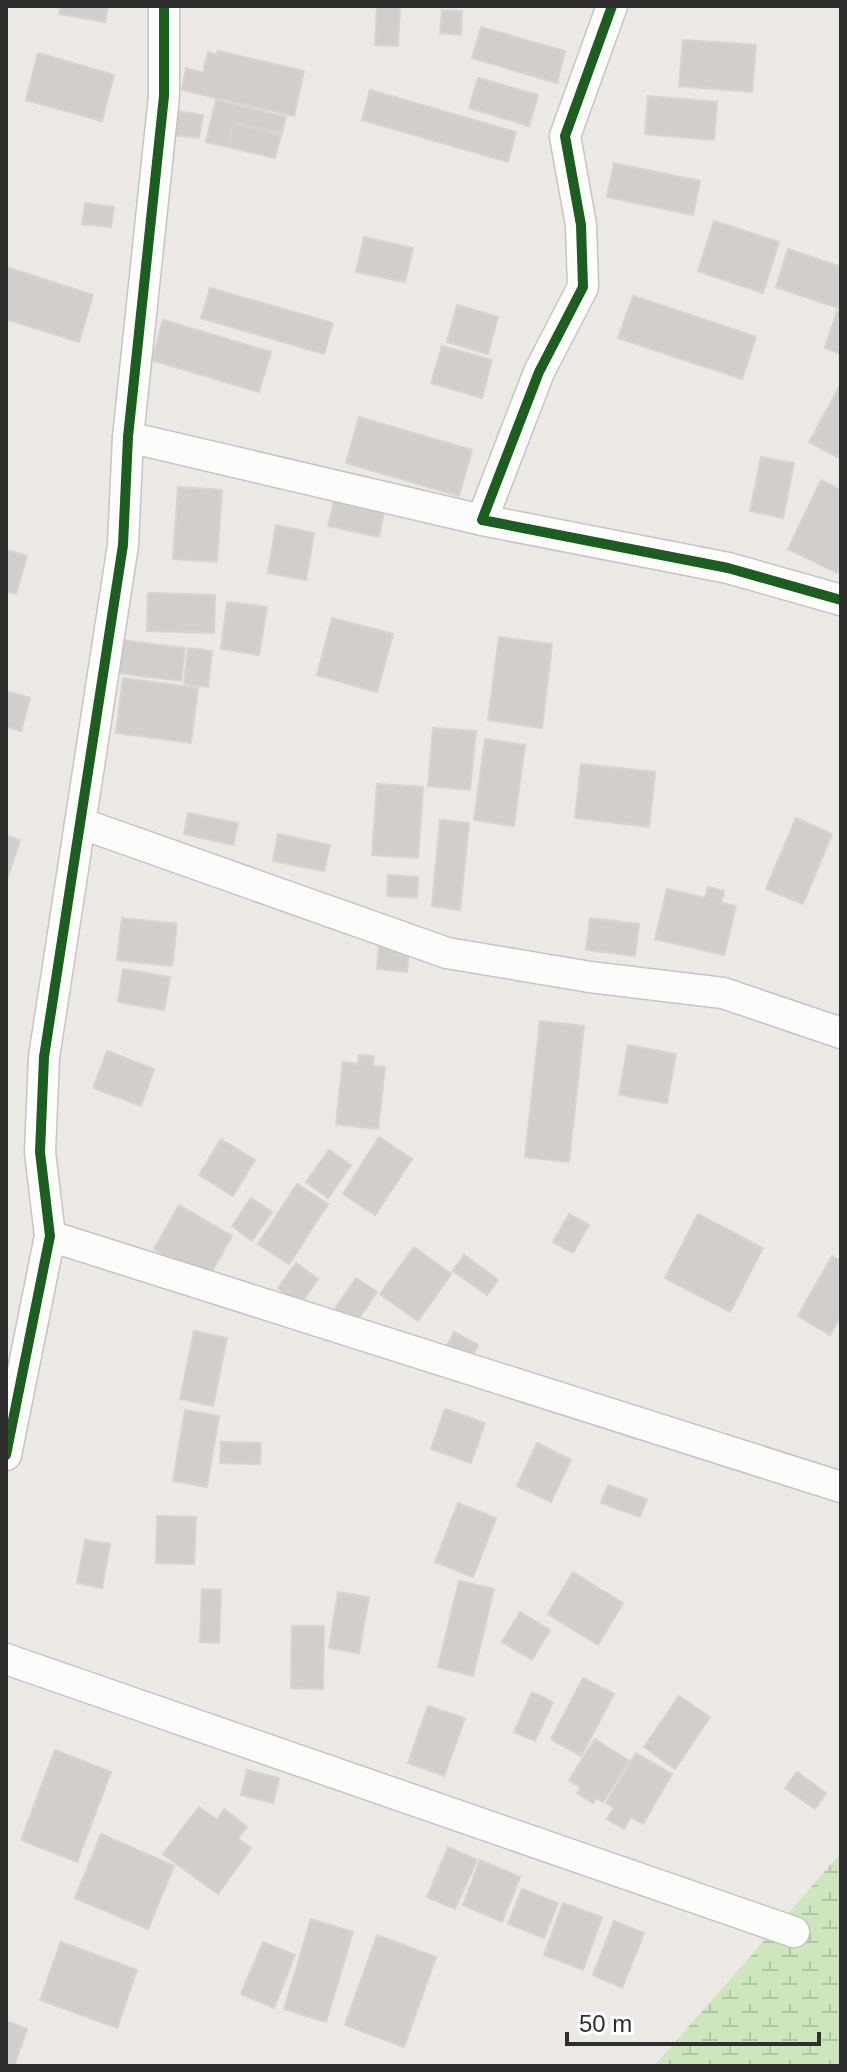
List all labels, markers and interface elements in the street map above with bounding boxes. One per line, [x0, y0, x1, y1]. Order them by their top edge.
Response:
scale bar [567, 1996, 819, 2046]
text: 50 m [579, 2010, 632, 2037]

